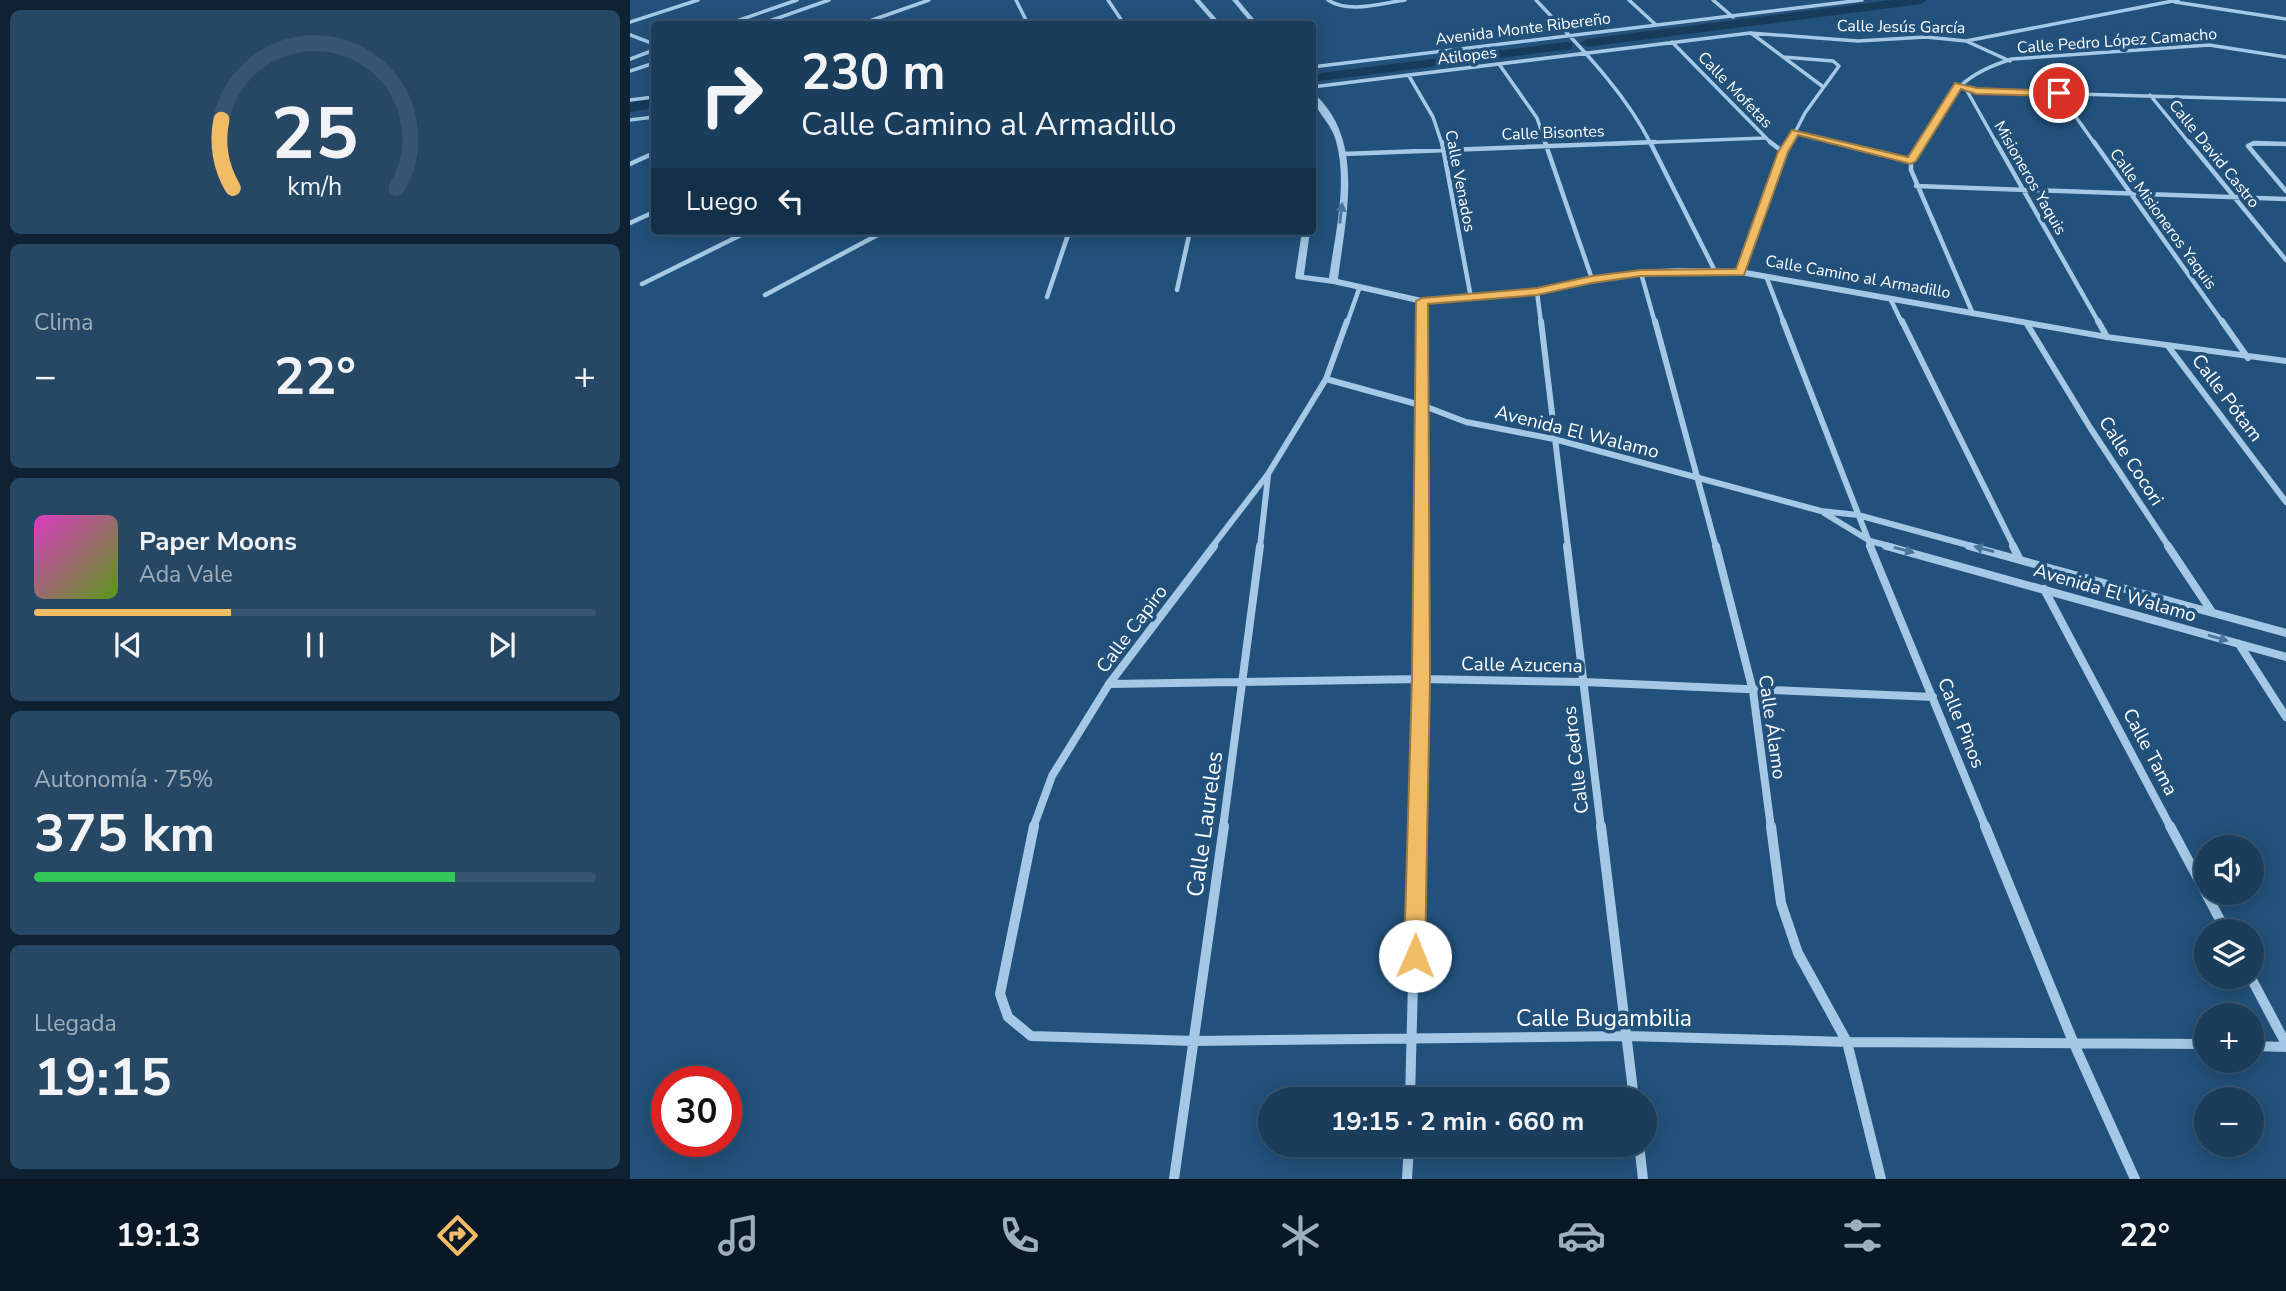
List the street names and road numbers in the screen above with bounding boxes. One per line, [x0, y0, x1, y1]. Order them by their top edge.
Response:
street label: Avenida Monte Ribereño [1434, 7, 1612, 51]
street label: Calle Jesús García [1837, 15, 1965, 39]
street label: Calle Pedro López Camacho [2016, 23, 2218, 59]
street label: Atilopes [1436, 41, 1498, 71]
street label: Calle Mofetas [1693, 47, 1777, 133]
street label: Calle David Castro [2163, 95, 2265, 213]
street label: Misioneros Yaquis [1988, 117, 2072, 239]
street label: Calle Bisontes [1501, 120, 1605, 146]
street label: Calle Venados [1439, 128, 1481, 234]
street label: Calle Misioneros Yaquis [2104, 144, 2222, 294]
street label: Calle Camino al Armadillo [1764, 250, 1952, 304]
street label: Calle Pótam [2185, 349, 2269, 447]
street label: Avenida El Walamo [1492, 399, 1662, 465]
street label: Calle Cocori [2092, 411, 2170, 511]
street label: Avenida El Walamo [2031, 557, 2199, 629]
street label: Calle Capiro [1090, 580, 1174, 678]
street label: Calle Azucena [1461, 651, 1583, 679]
street label: Calle Álamo [1752, 673, 1792, 781]
street label: Calle Pinos [1931, 674, 1991, 772]
street label: Calle Tama [2116, 704, 2184, 800]
street label: Calle Cedros [1556, 705, 1596, 815]
street label: Calle Laureles [1179, 749, 1231, 899]
street label: Calle Bugambilia [1516, 1003, 1692, 1034]

